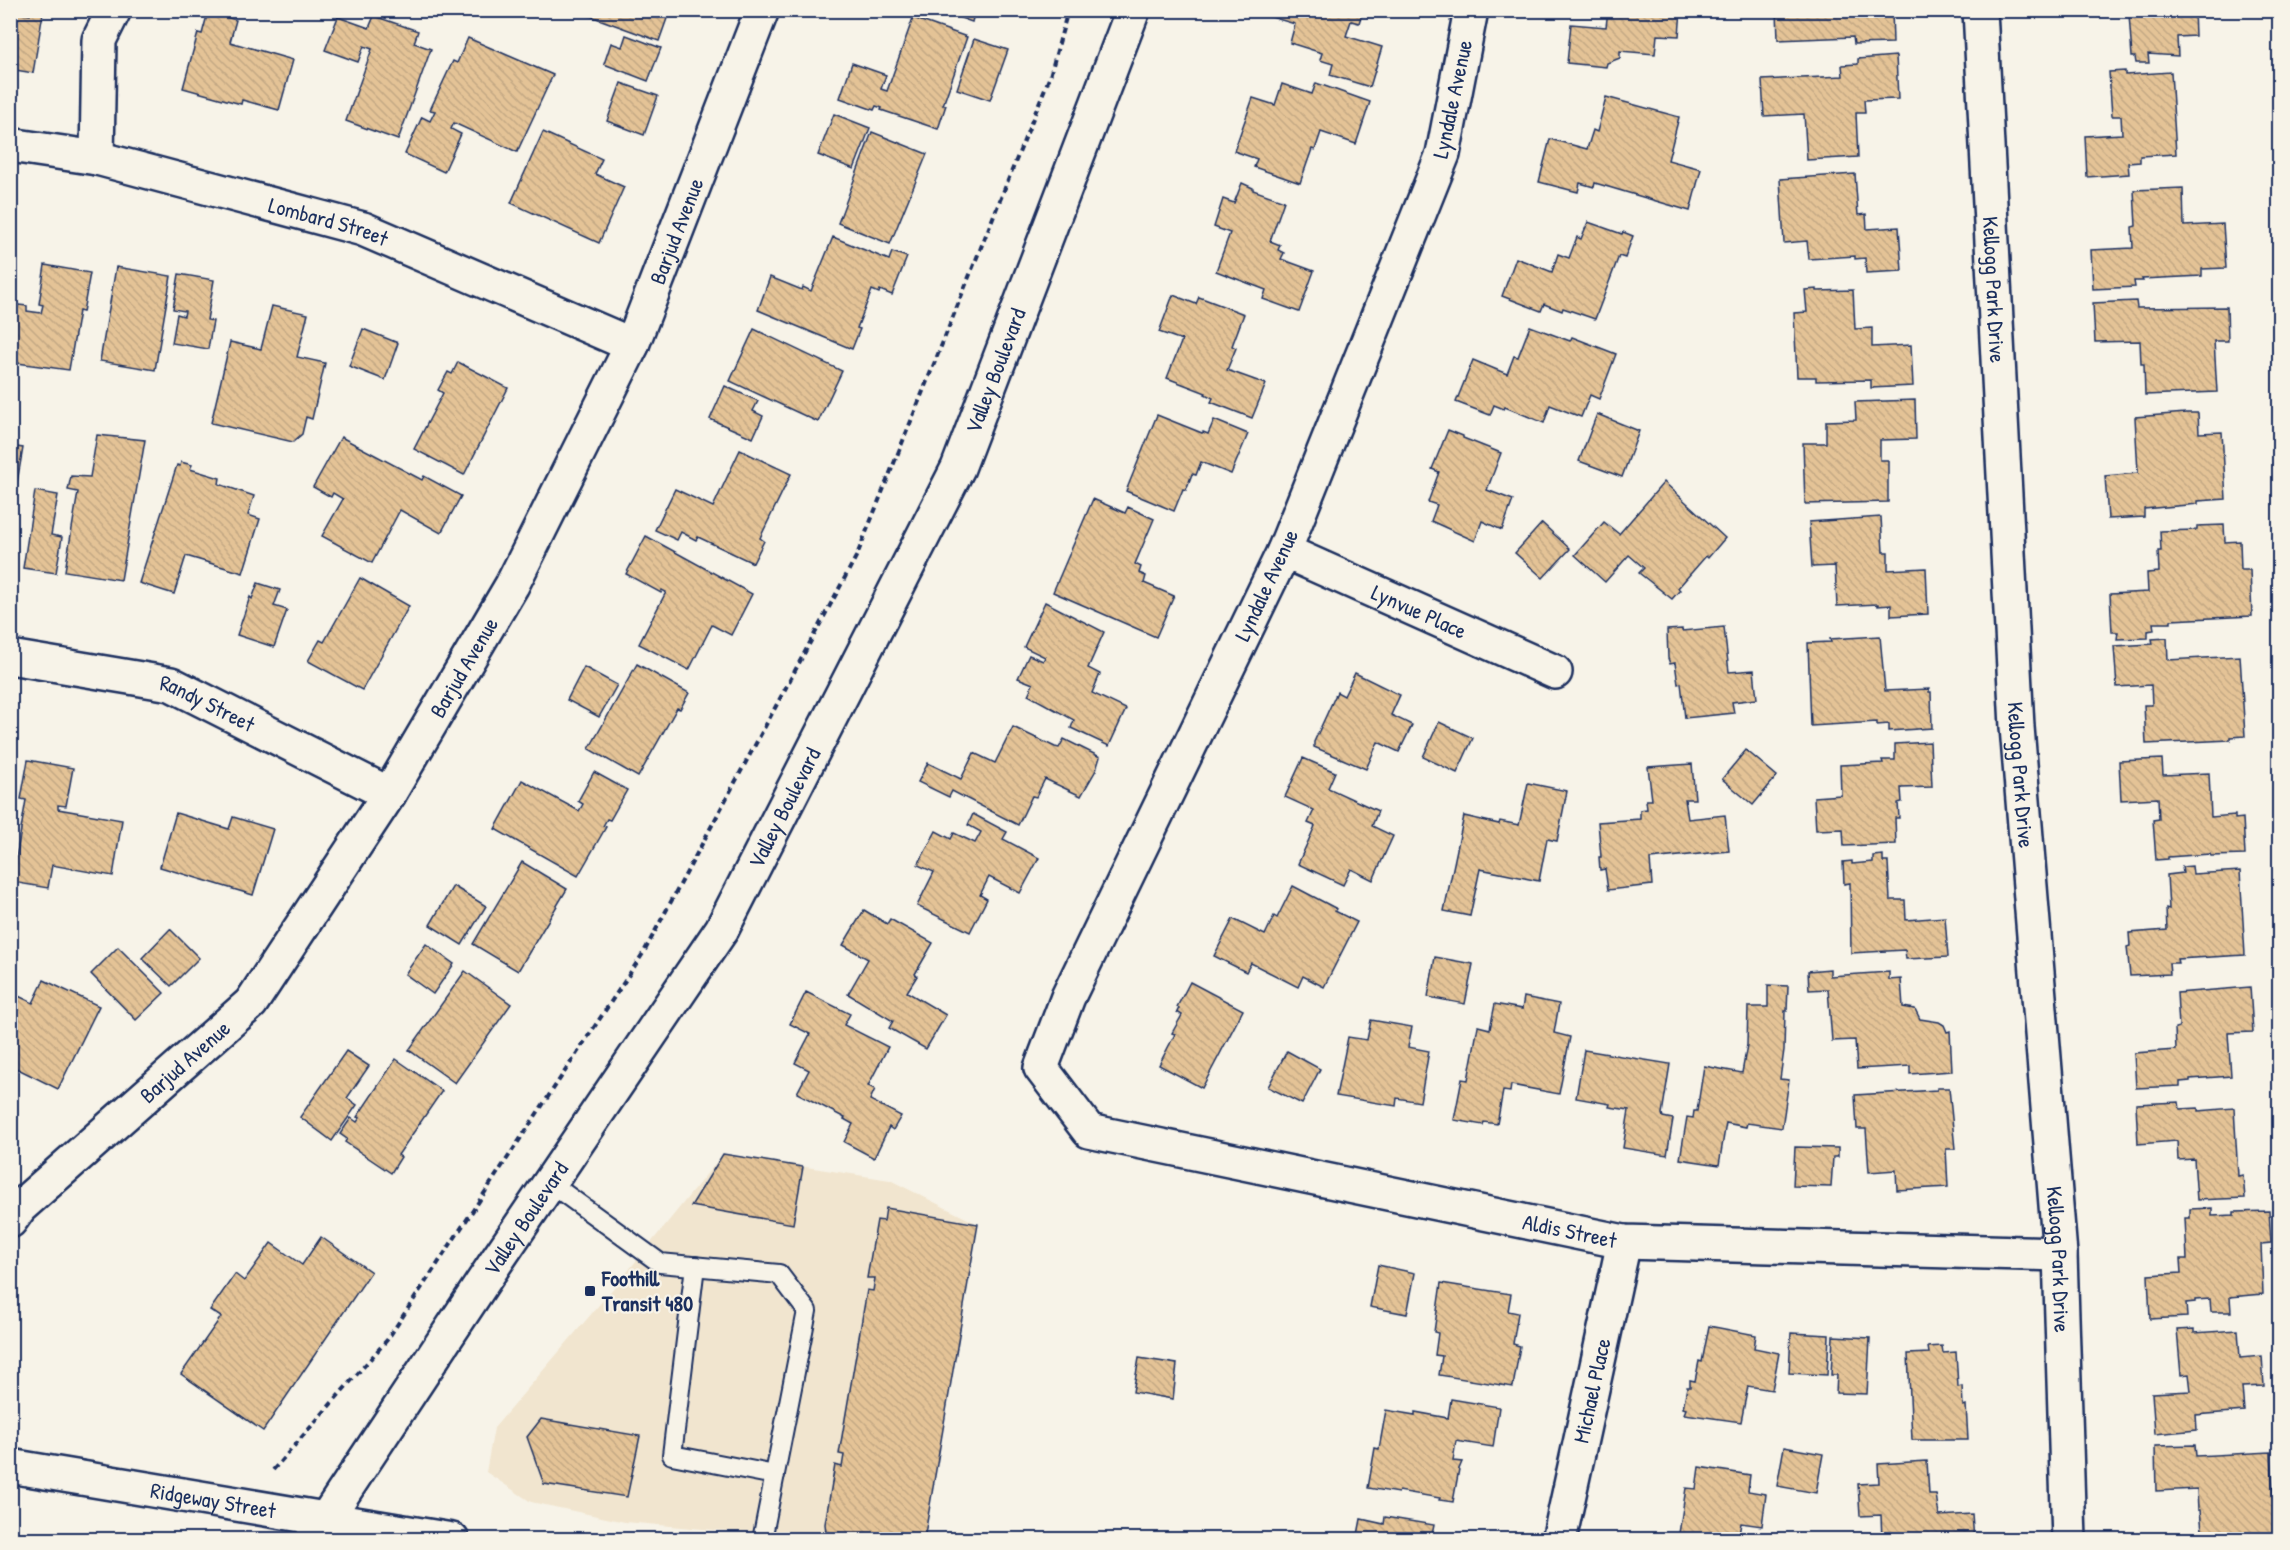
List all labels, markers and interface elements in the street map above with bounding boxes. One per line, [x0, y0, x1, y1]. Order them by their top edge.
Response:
street label: Lyndale Avenue [1425, 37, 1479, 161]
street label: Barjud Avenue [642, 173, 711, 288]
street label: Lombard Street [266, 190, 393, 253]
street label: Kellogg Park Drive [1976, 216, 2013, 364]
street label: Valley Boulevard [958, 303, 1033, 437]
street label: Lyndale Avenue [1227, 524, 1305, 646]
street label: Lynvue Place [1367, 577, 1472, 646]
street label: Barjud Avenue [422, 611, 505, 723]
street label: Randy Street [158, 667, 260, 739]
street label: Kellogg Park Drive [2001, 701, 2042, 849]
street label: Valley Boulevard [741, 742, 828, 873]
street label: Barjud Avenue [133, 1013, 237, 1110]
street label: Valley Boulevard [476, 1155, 575, 1281]
street label: Kellogg Park Drive [2040, 1185, 2077, 1333]
street label: Aldis Street [1520, 1206, 1620, 1255]
place label: Foothill Transit 480 [601, 1263, 693, 1318]
marker: Foothill Transit 480 [583, 1284, 597, 1298]
street label: Michael Place [1566, 1335, 1618, 1446]
street label: Ridgeway Street [148, 1475, 278, 1526]

